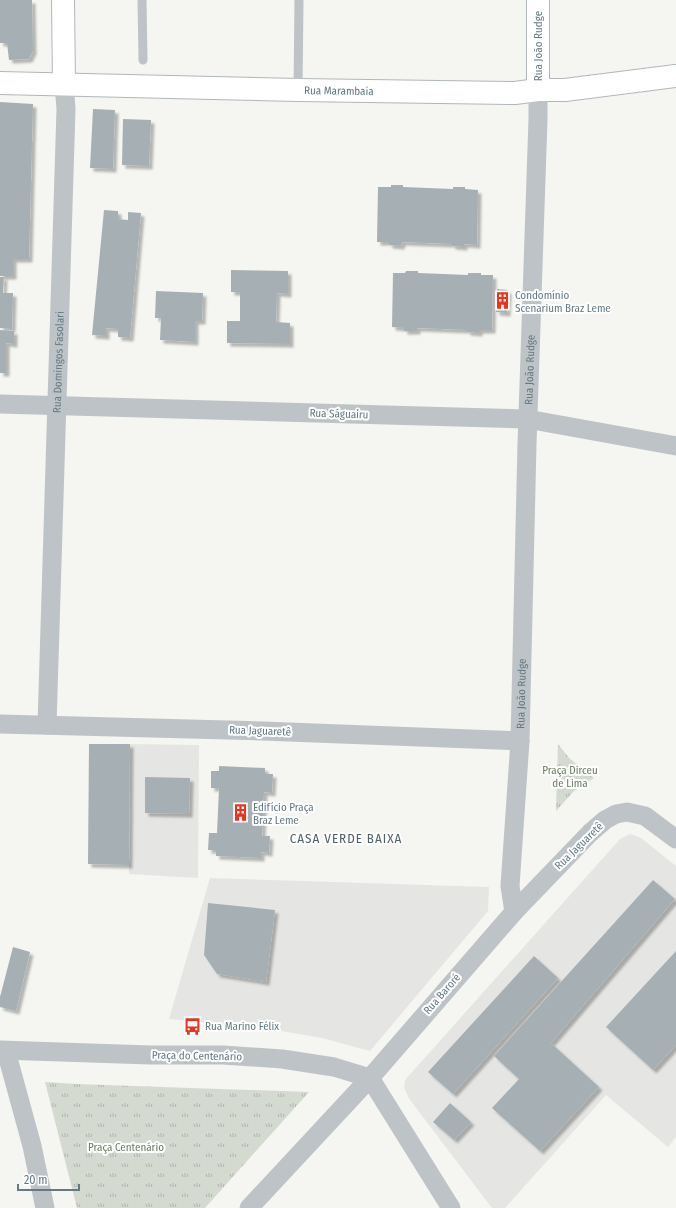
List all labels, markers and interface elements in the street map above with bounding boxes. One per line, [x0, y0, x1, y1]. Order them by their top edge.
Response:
street label: Rua João Rudge [532, 11, 545, 81]
street label: Rua Marambaia [304, 84, 374, 98]
place label: Condomínio Scenarium Braz Leme [515, 289, 611, 315]
building icon: Condomínio Scenarium Braz Leme [492, 291, 512, 311]
street label: Rua Domingos Fasolari [50, 311, 66, 413]
street label: Rua João Rudge [522, 334, 537, 405]
street label: Rua Ságuairu [309, 406, 369, 422]
street label: Rua João Rudge [514, 658, 528, 729]
street label: Rua Jaguaretê [229, 723, 291, 739]
park label: Praça Dirceu de Lima [542, 764, 598, 790]
place label: Edifício Praça Braz Leme [253, 801, 314, 827]
building icon: Edifício Praça Braz Leme [230, 803, 250, 823]
street label: Rua Jaguaretê [552, 820, 606, 872]
district label: CASA VERDE BAIXA [290, 831, 402, 846]
street label: Rua Baroré [421, 971, 463, 1017]
bus stop icon: Rua Marino Félix [182, 1016, 202, 1036]
place label: Rua Marino Félix [205, 1020, 279, 1033]
street label: Praça do Centenário [152, 1049, 242, 1063]
park label: Praça Centenário [88, 1141, 164, 1154]
scale bar [18, 1166, 79, 1192]
text: 20 m [24, 1173, 48, 1187]

